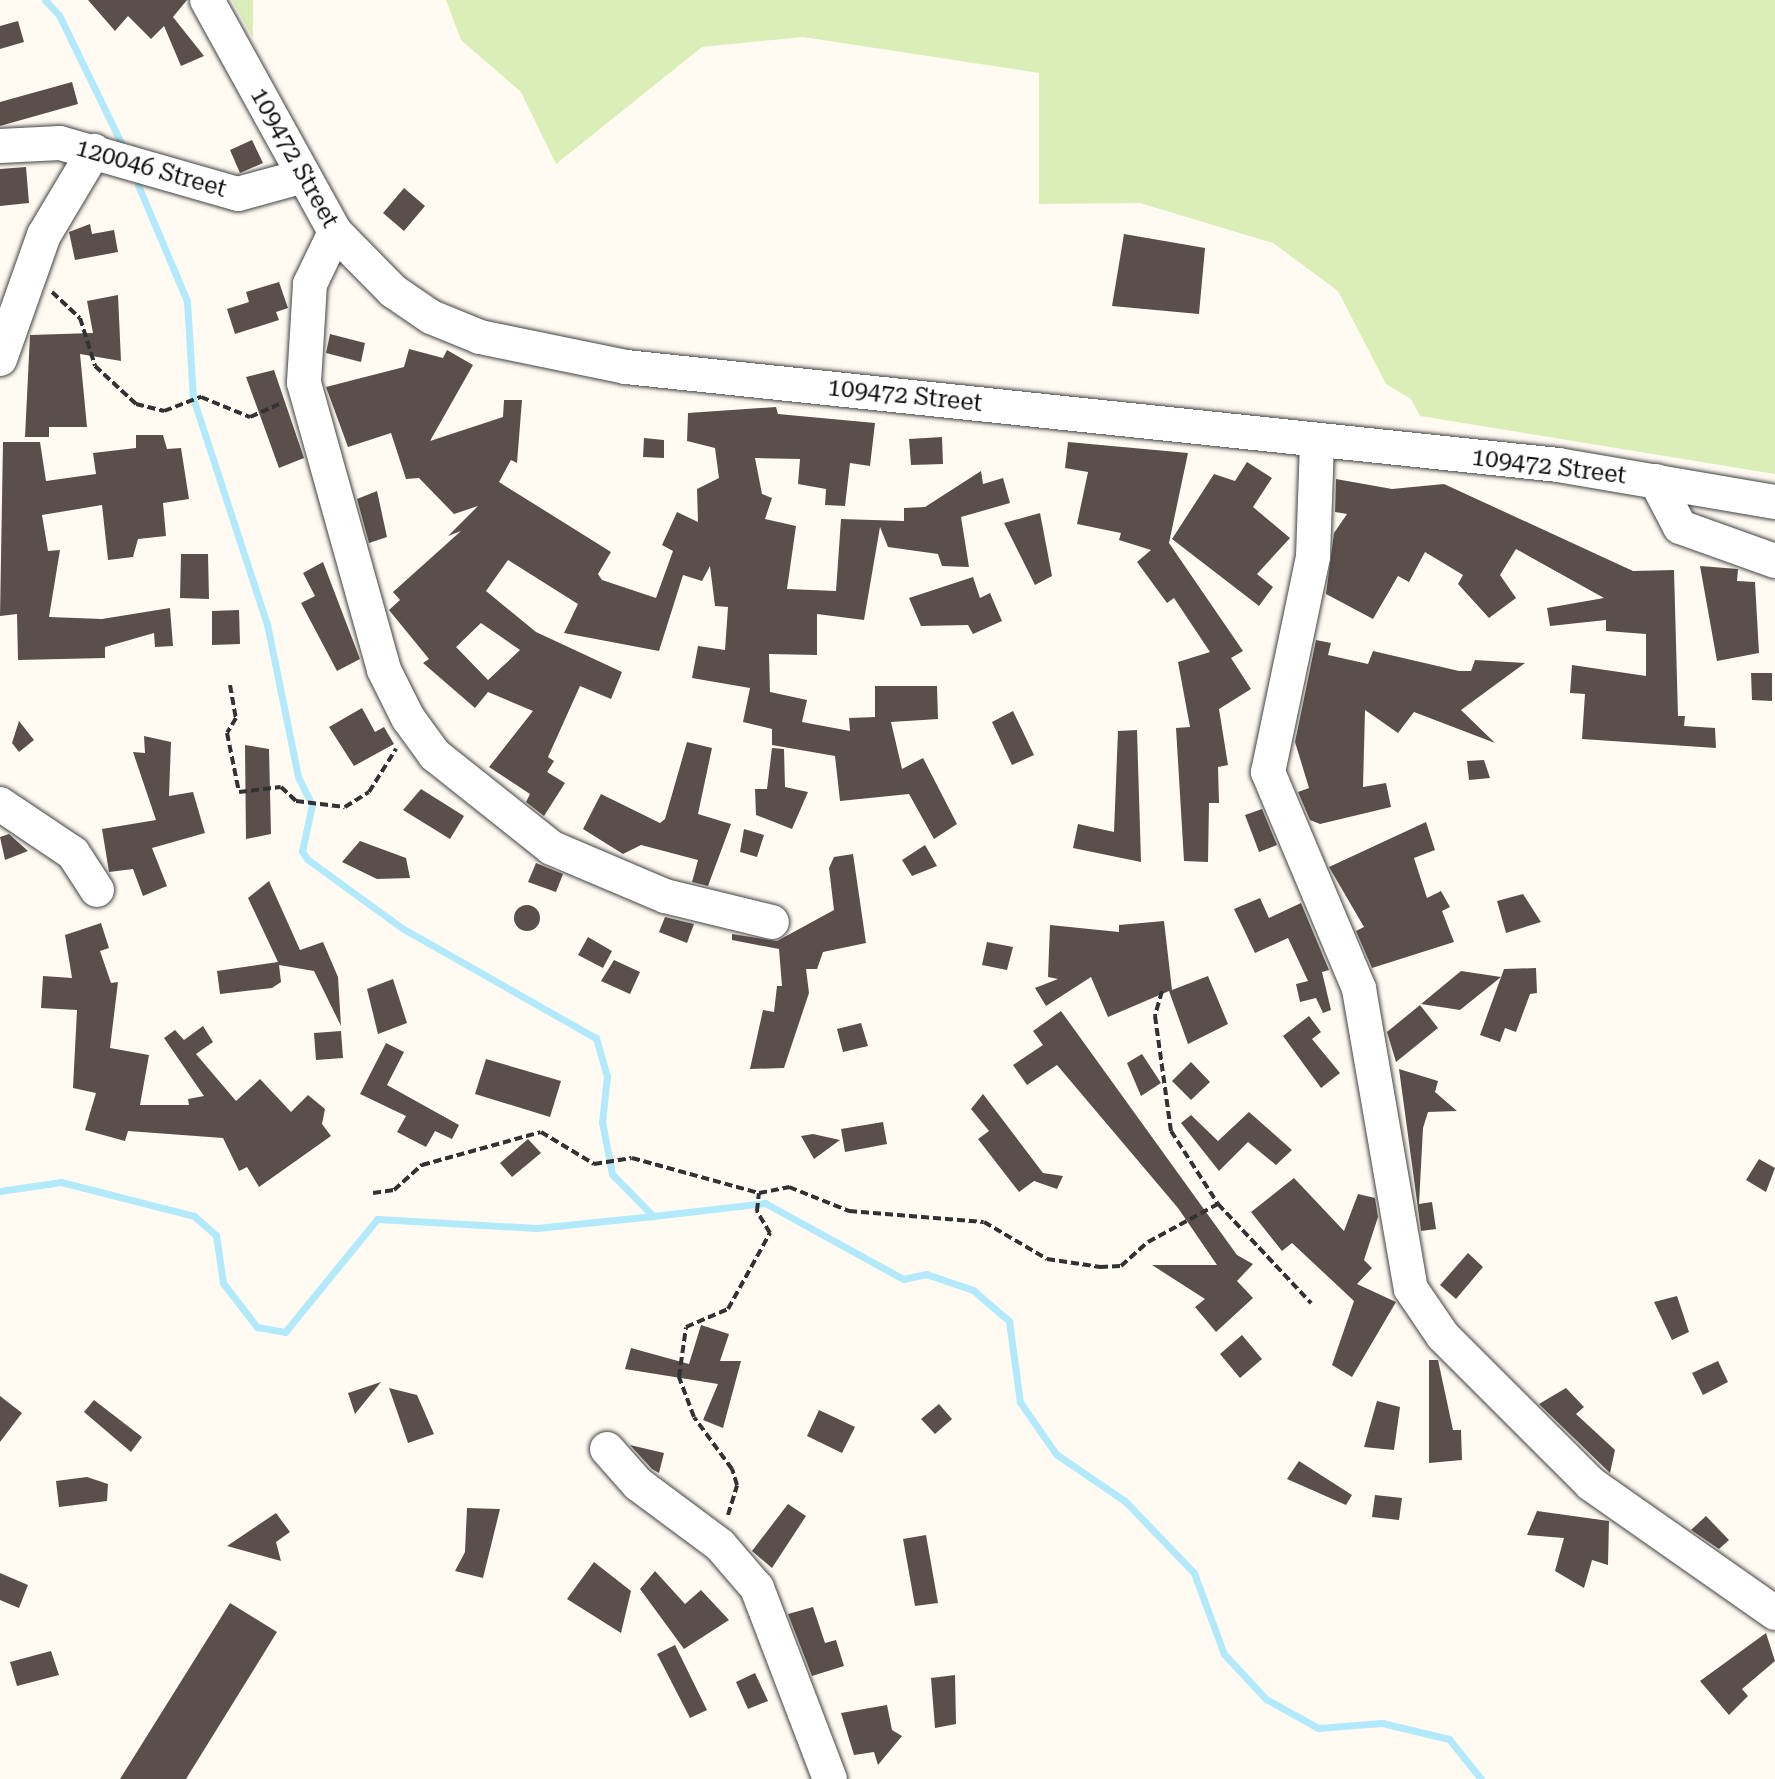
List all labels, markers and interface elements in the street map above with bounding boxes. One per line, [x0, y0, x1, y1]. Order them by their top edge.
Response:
street label: 109472 Street [244, 83, 344, 233]
street label: 120046 Street [72, 134, 230, 204]
street label: 109472 Street [826, 374, 984, 418]
street label: 109472 Street [1470, 443, 1628, 491]

